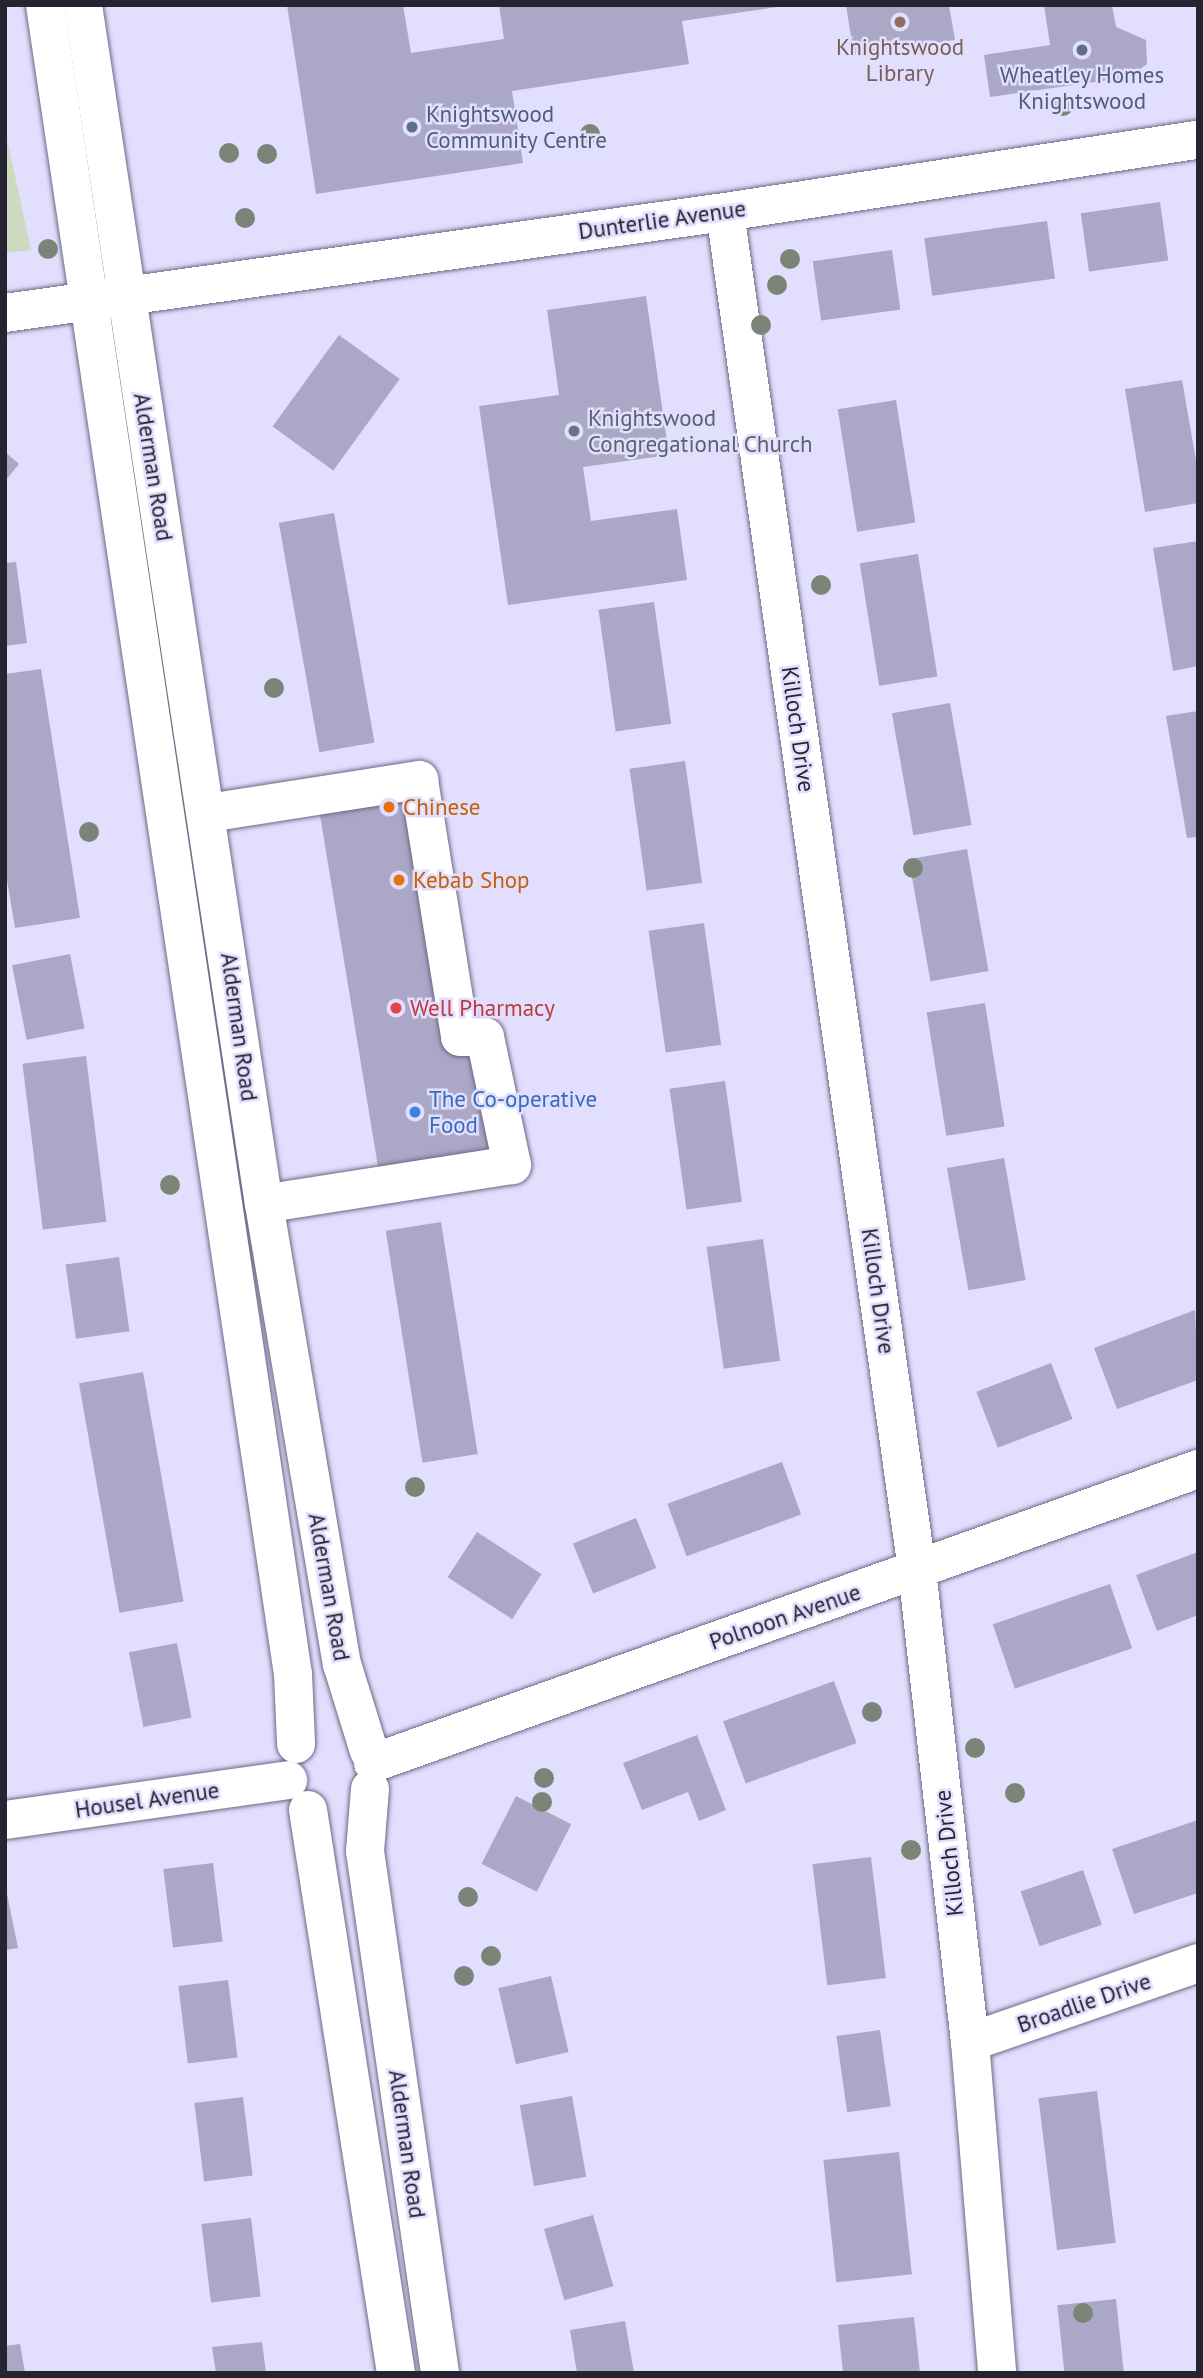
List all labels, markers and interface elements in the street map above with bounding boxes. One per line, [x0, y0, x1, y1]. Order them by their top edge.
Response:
marker: Knightswood Library [892, 14, 908, 30]
place label: Knightswood Library [836, 33, 964, 87]
marker: Wheatley Homes Knightswood [1074, 42, 1090, 58]
place label: Wheatley Homes Knightswood [999, 61, 1165, 115]
place label: Knightswood Community Centre [426, 100, 608, 154]
marker: Knightswood Community Centre [404, 119, 420, 135]
street label: Dunterlie Avenue [576, 195, 748, 245]
street label: Alderman Road [128, 391, 178, 543]
place label: Knightswood Congregational Church [588, 404, 813, 458]
marker: Knightswood Congregational Church [566, 423, 582, 439]
street label: Killoch Drive [776, 664, 820, 794]
place label: Chinese [403, 793, 481, 821]
marker: Chinese [381, 799, 397, 815]
place label: Kebab Shop [413, 866, 530, 894]
marker: Kebab Shop [391, 872, 407, 888]
street label: Alderman Road [215, 951, 263, 1103]
place label: Well Pharmacy [410, 994, 555, 1022]
marker: Well Pharmacy [388, 1000, 404, 1016]
place label: The Co-operative Food [429, 1085, 597, 1139]
marker: The Co-operative Food [407, 1104, 423, 1120]
street label: Killoch Drive [856, 1226, 900, 1356]
street label: Alderman Road [302, 1511, 356, 1663]
street label: Polnoon Avenue [705, 1578, 865, 1656]
street label: Housel Avenue [73, 1776, 221, 1824]
street label: Killoch Drive [929, 1789, 969, 1917]
street label: Broadlie Drive [1014, 1967, 1154, 2039]
street label: Alderman Road [383, 2068, 431, 2220]

